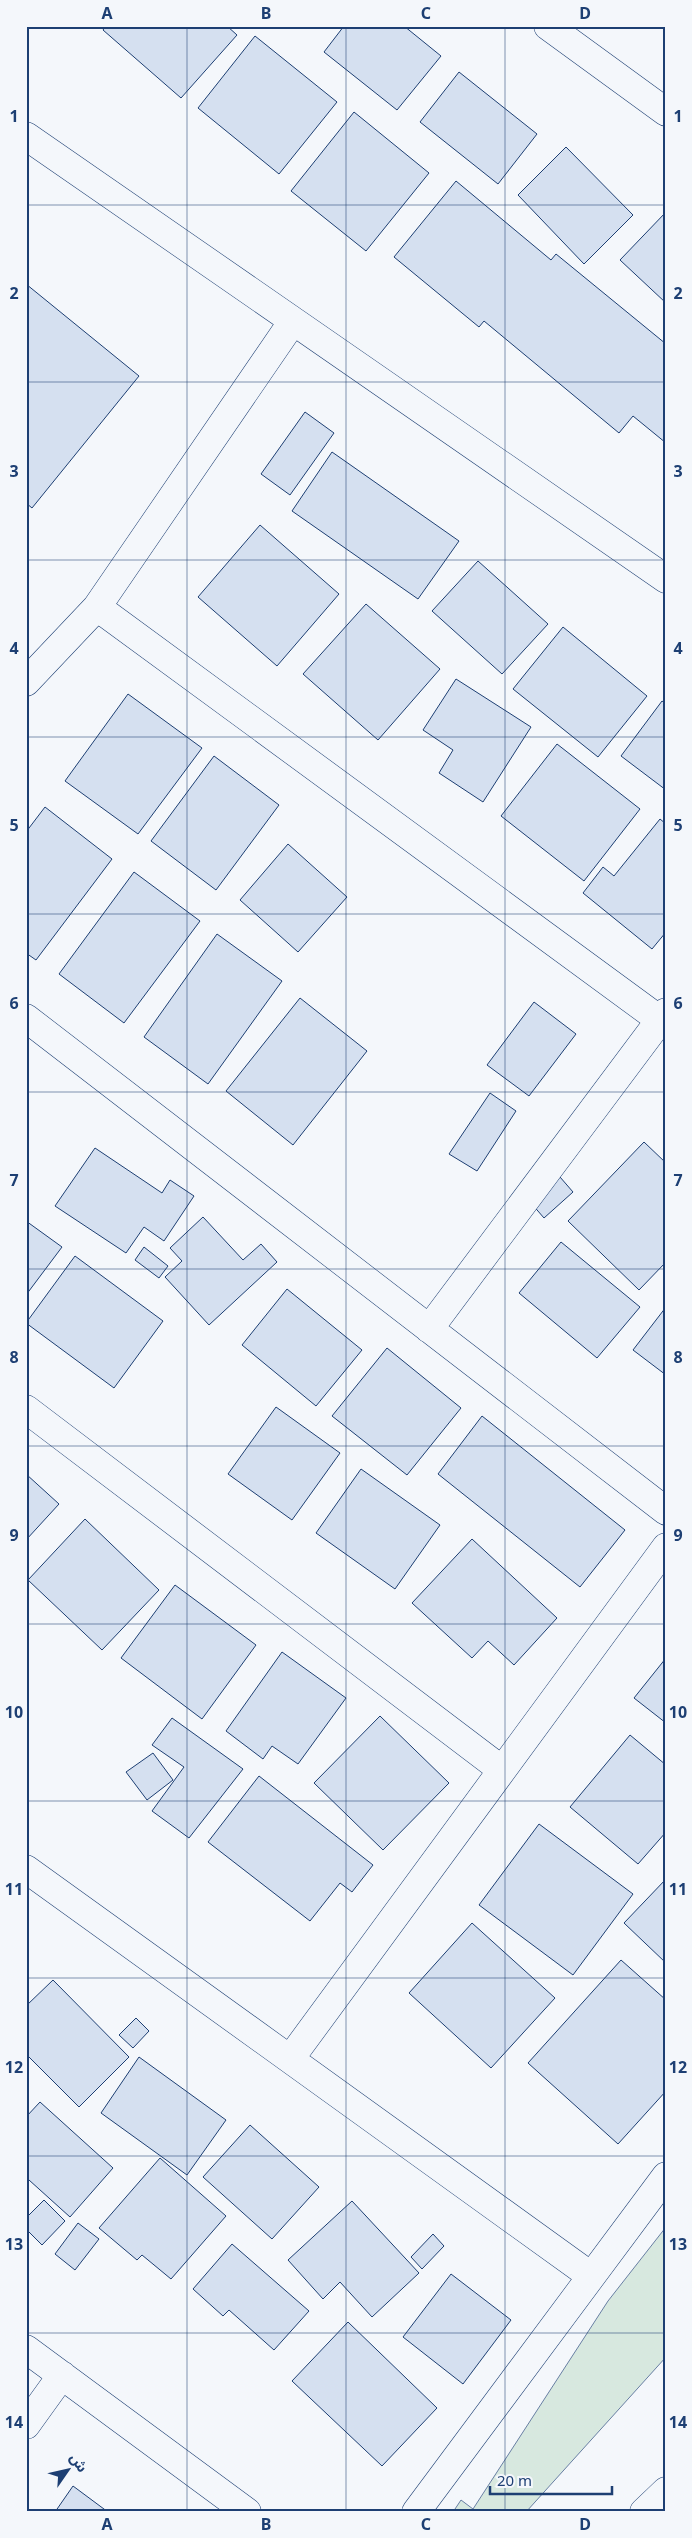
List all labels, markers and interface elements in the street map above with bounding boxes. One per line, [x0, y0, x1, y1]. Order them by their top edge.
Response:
text: A [101, 2, 113, 24]
text: B [261, 2, 271, 24]
text: C [421, 2, 431, 24]
text: D [579, 2, 591, 24]
text: 1 [9, 105, 19, 127]
text: 1 [673, 105, 683, 127]
text: 2 [9, 282, 19, 304]
text: 2 [673, 282, 683, 304]
text: 3 [9, 460, 19, 482]
text: 3 [673, 460, 683, 482]
text: 4 [9, 637, 19, 659]
text: 4 [673, 637, 683, 659]
text: 5 [9, 814, 19, 836]
text: 5 [673, 814, 683, 836]
text: 6 [9, 992, 19, 1014]
text: 6 [673, 992, 683, 1014]
text: 7 [9, 1169, 19, 1191]
text: 7 [673, 1169, 683, 1191]
text: 8 [9, 1346, 19, 1368]
text: 8 [673, 1346, 683, 1368]
text: 9 [9, 1524, 19, 1546]
text: 9 [673, 1524, 683, 1546]
text: 10 [5, 1701, 23, 1723]
text: 10 [669, 1701, 687, 1723]
text: 11 [5, 1878, 23, 1900]
text: 11 [669, 1878, 687, 1900]
text: 12 [5, 2056, 23, 2078]
text: 12 [669, 2056, 687, 2078]
text: 13 [5, 2233, 23, 2255]
text: 13 [669, 2233, 687, 2255]
text: 14 [5, 2411, 23, 2433]
text: 14 [669, 2411, 687, 2433]
north arrow [42, 2446, 92, 2496]
text: ش [66, 2449, 92, 2476]
scale bar [490, 2463, 612, 2495]
text: 20 m [497, 2470, 532, 2490]
text: A [101, 2513, 113, 2535]
text: B [261, 2513, 271, 2535]
text: C [421, 2513, 431, 2535]
text: D [579, 2513, 591, 2535]

